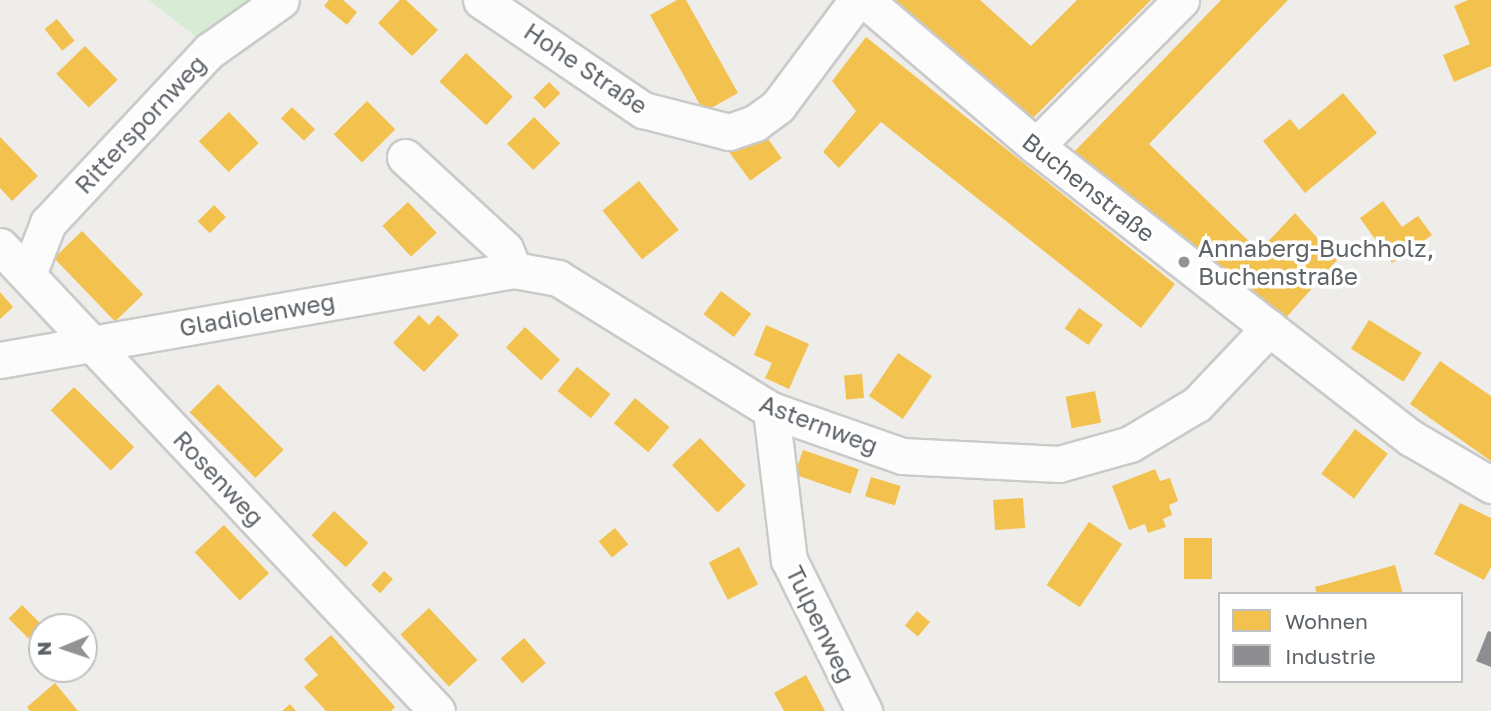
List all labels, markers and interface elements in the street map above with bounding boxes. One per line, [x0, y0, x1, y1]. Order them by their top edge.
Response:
street label: Hohe Straße [519, 16, 653, 120]
street label: Ritterspornweg [69, 49, 211, 199]
street label: Buchenstraße [1017, 126, 1161, 248]
place label: Annaberg-Buchholz, Buchenstraße [1198, 234, 1434, 290]
marker: Annaberg-Buchholz, Buchenstraße [1176, 254, 1192, 270]
street label: Gladiolenweg [177, 286, 337, 342]
street label: Asternweg [756, 388, 882, 460]
street label: Rosenweg [168, 424, 270, 532]
street label: Tulpenweg [780, 561, 862, 687]
legend [1218, 592, 1463, 683]
text: Wohnen [1285, 608, 1368, 634]
north arrow [28, 613, 98, 683]
text: N [32, 641, 55, 656]
text: Industrie [1285, 643, 1376, 669]

